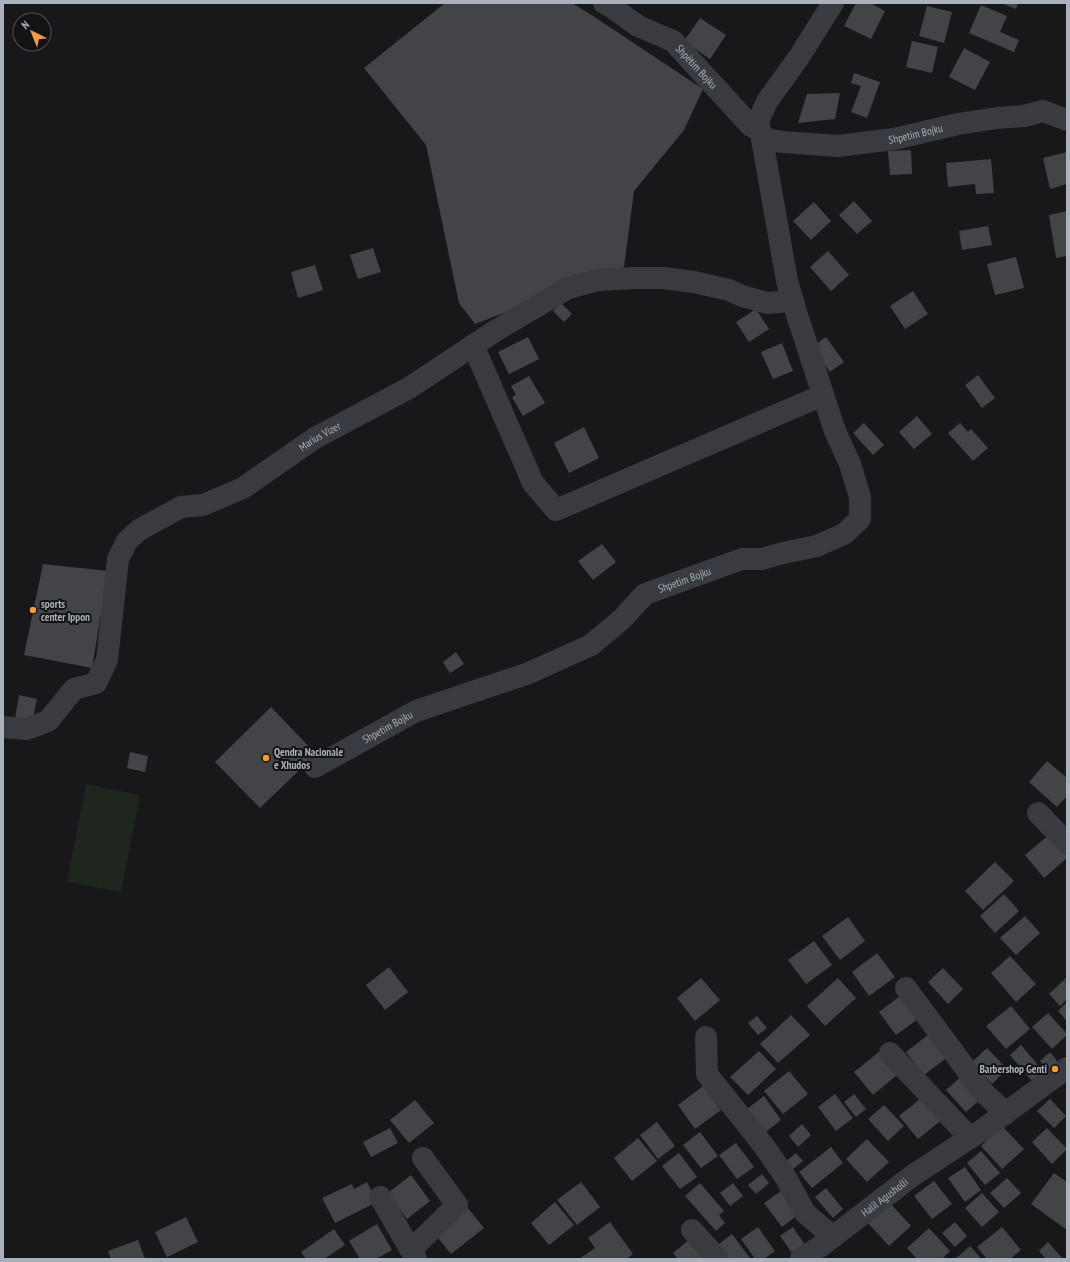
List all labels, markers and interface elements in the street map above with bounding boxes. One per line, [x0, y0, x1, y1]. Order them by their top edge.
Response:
north arrow [12, 12, 52, 52]
text: N [18, 18, 32, 32]
street label: Shpëtim Bojku [673, 42, 721, 92]
street label: Shpetim Bojku [888, 121, 944, 147]
street label: Marius Vizer [296, 419, 343, 454]
street label: Shpetim Bojku [656, 564, 713, 596]
place label: sports center Ippon [41, 597, 90, 624]
marker: sports center Ippon [28, 605, 38, 615]
street label: Shpetim Bojku [360, 707, 415, 746]
place label: Qendra Nacionale e Xhudos [274, 745, 344, 772]
marker: Qendra Nacionale e Xhudos [261, 753, 271, 763]
place label: Barbershop Genti [979, 1062, 1048, 1076]
marker: Barbershop Genti [1050, 1064, 1060, 1074]
street label: Halil Agusholli [858, 1175, 911, 1220]

